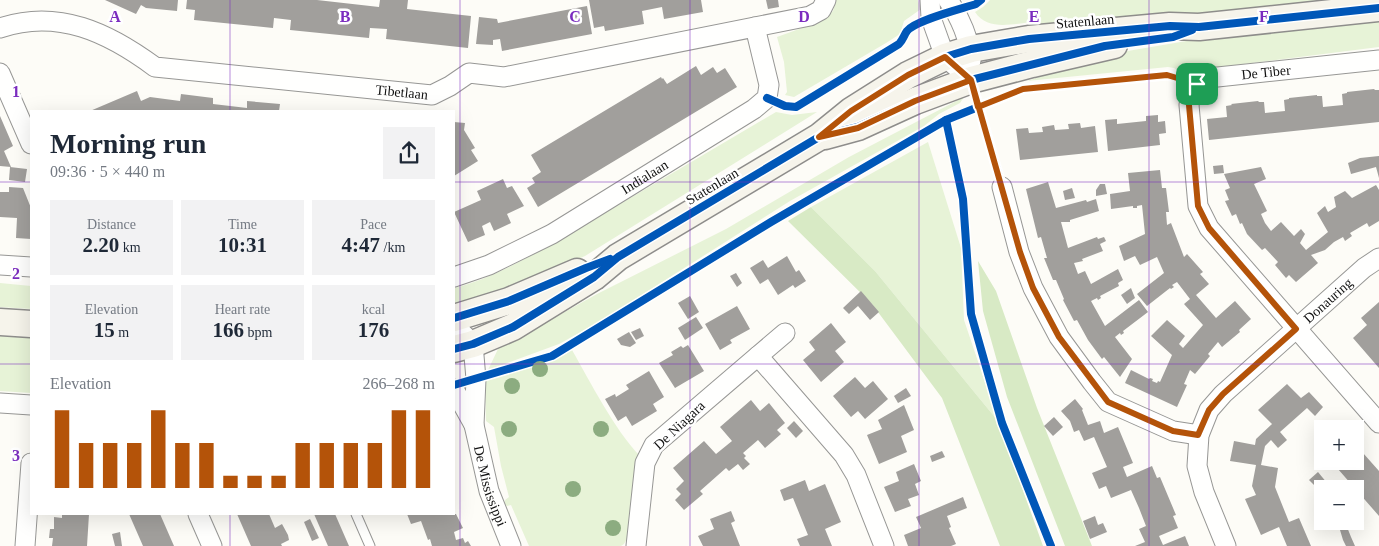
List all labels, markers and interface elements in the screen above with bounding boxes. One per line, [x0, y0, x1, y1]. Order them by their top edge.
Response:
text: A [109, 8, 121, 25]
text: B [340, 8, 351, 25]
text: C [569, 8, 581, 25]
text: D [798, 8, 810, 25]
text: E [1029, 8, 1039, 25]
text: F [1259, 8, 1269, 25]
street label: Statenlaan [1055, 11, 1115, 32]
street label: De Tiber [1241, 62, 1292, 83]
pin [1176, 63, 1218, 105]
icon: arrive [1183, 70, 1211, 98]
street label: Tibetlaan [375, 82, 429, 103]
text: 1 [12, 83, 20, 100]
button: share [383, 127, 435, 179]
text: Morning run [50, 128, 206, 159]
street label: Indialaan [619, 157, 671, 197]
text: 09:36 · 5 × 440 m [50, 163, 165, 180]
street label: Statenlaan [683, 165, 741, 208]
text: Distance [87, 217, 136, 232]
text: Time [228, 217, 257, 232]
text: Pace [360, 217, 387, 232]
text: 2.20 [82, 233, 119, 257]
text: 10:31 [218, 233, 267, 257]
text: 4:47 [342, 233, 380, 257]
text: km [119, 240, 141, 255]
text: /km [380, 240, 405, 255]
text: 2 [12, 265, 20, 282]
street label: Donauring [1301, 275, 1355, 326]
text: Elevation [85, 302, 138, 317]
text: Heart rate [215, 302, 270, 317]
text: kcal [362, 302, 385, 317]
text: 15 [94, 318, 115, 342]
text: 166 [213, 318, 244, 342]
text: 176 [358, 318, 389, 342]
text: m [115, 325, 129, 340]
text: bpm [244, 325, 272, 340]
text: Elevation [50, 375, 111, 392]
text: 266–268 m [363, 375, 435, 392]
street label: De Niagara [651, 397, 708, 453]
map controls [1314, 420, 1364, 530]
button: + [1314, 420, 1364, 470]
street label: De Mississippi [471, 444, 509, 529]
text: 3 [12, 447, 20, 464]
button: − [1314, 480, 1364, 530]

